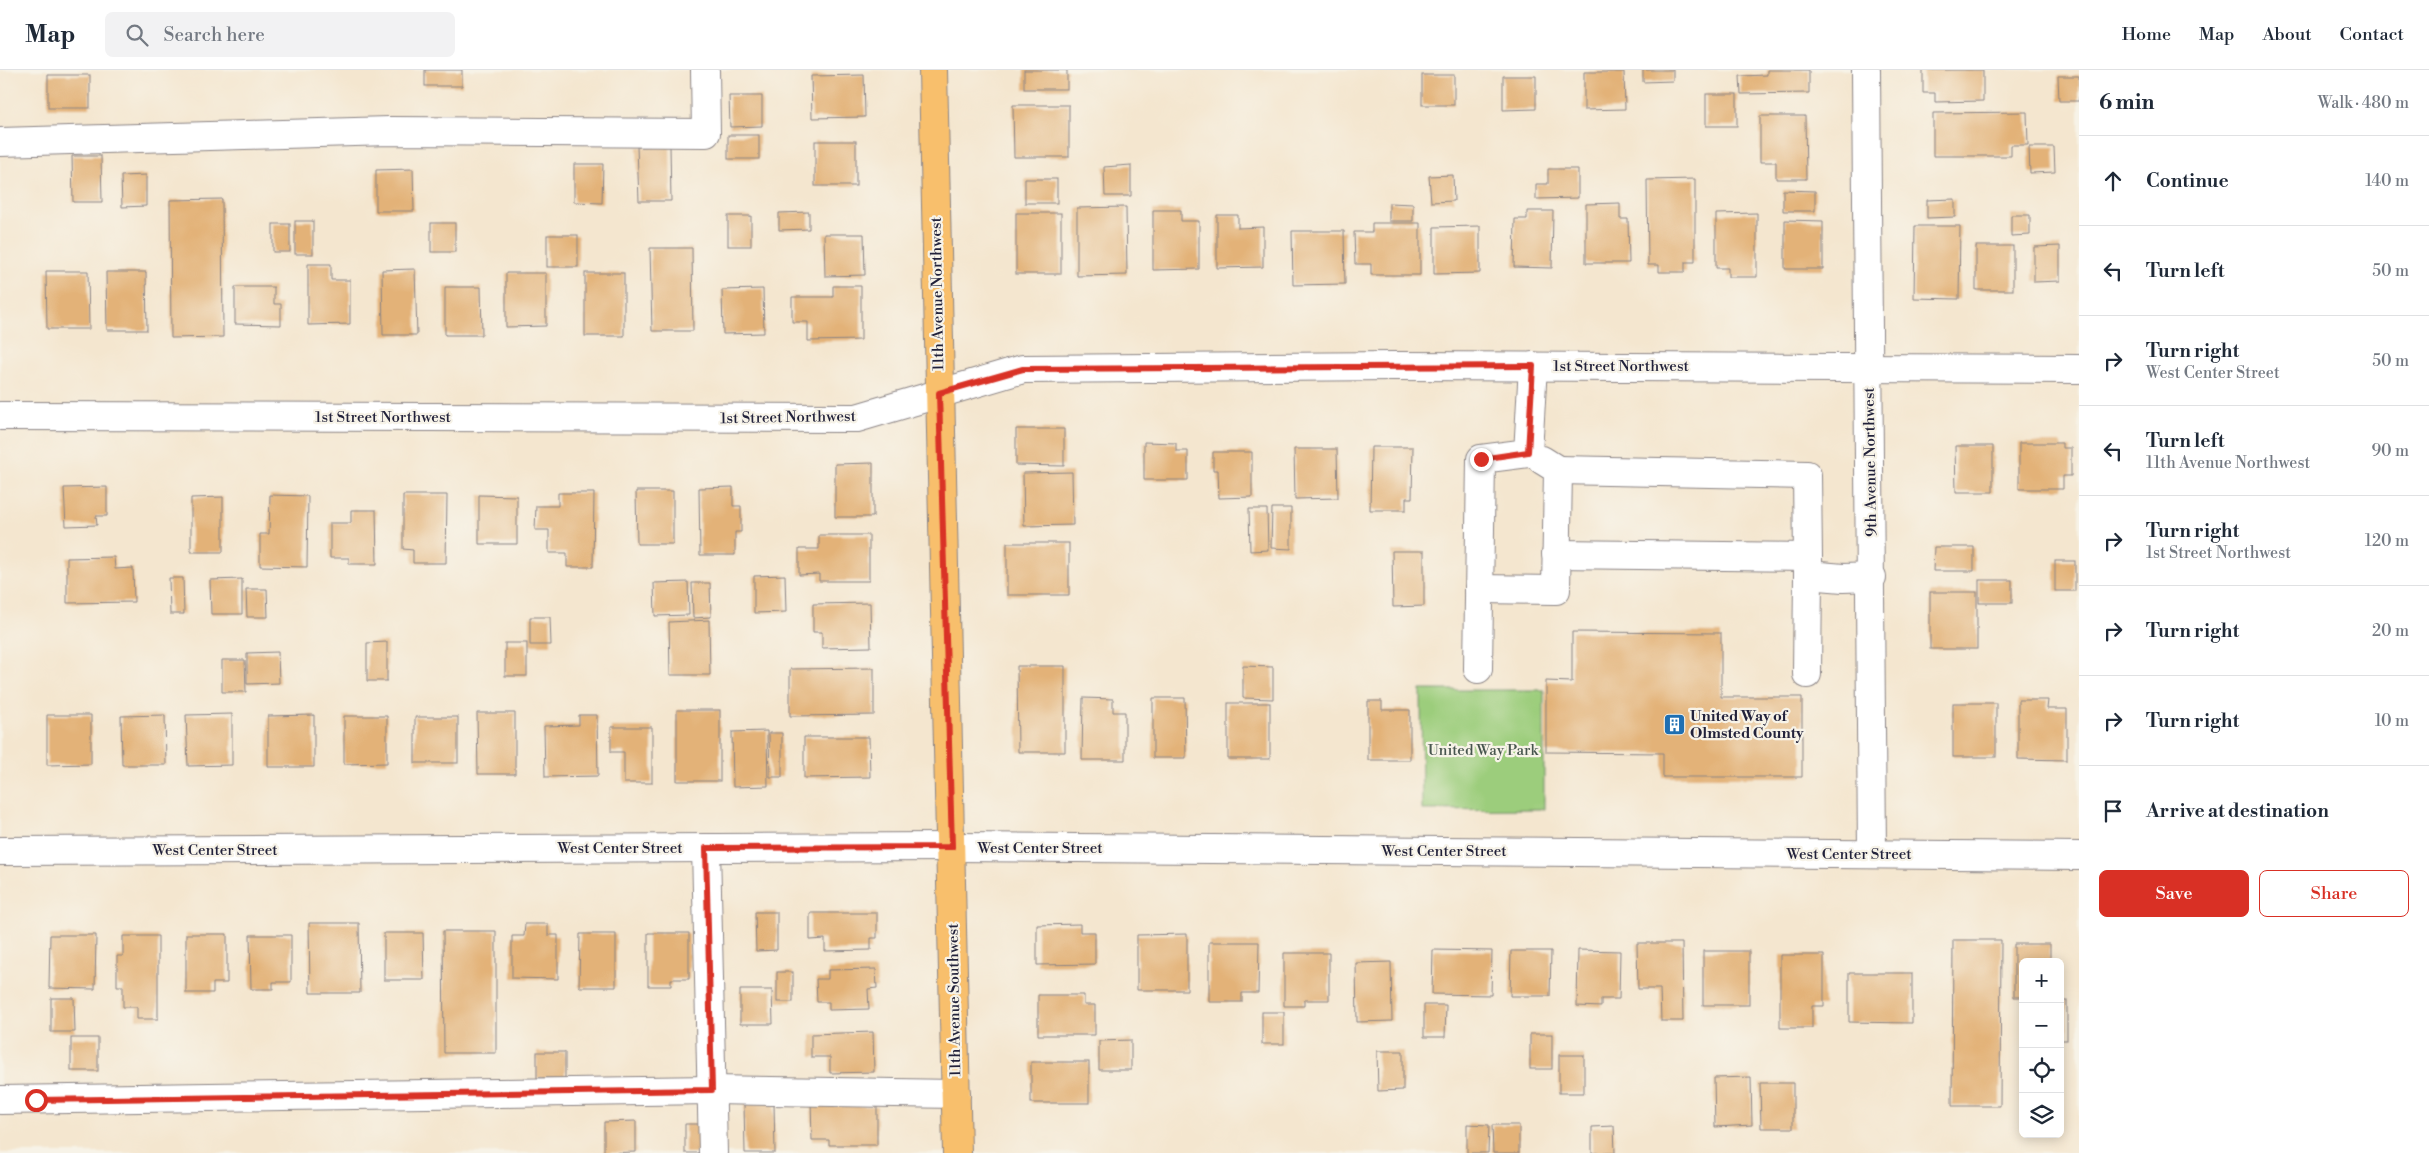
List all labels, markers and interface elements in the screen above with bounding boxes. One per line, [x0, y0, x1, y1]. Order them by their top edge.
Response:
search box [105, 12, 455, 57]
text: Map [25, 20, 75, 50]
icon: search [123, 21, 151, 49]
text: Search here [163, 23, 265, 47]
text: Home [2122, 23, 2171, 46]
text: Map [2199, 23, 2235, 46]
text: About [2263, 23, 2312, 46]
text: Contact [2340, 23, 2404, 46]
text: 6 min [2099, 90, 2154, 116]
text: Walk · 480 m [2318, 93, 2409, 113]
icon: ahead [2099, 167, 2127, 195]
text: Continue [2146, 169, 2229, 193]
text: 140 m [2365, 171, 2409, 191]
street label: 11th Avenue Northwest [927, 216, 948, 371]
icon: left [2099, 257, 2127, 285]
text: Turn left [2146, 259, 2225, 283]
text: 50 m [2372, 261, 2409, 281]
text: Turn right [2146, 339, 2239, 363]
icon: right [2099, 347, 2127, 375]
text: 50 m [2372, 351, 2409, 371]
street label: 1st Street Northwest [1553, 357, 1690, 376]
text: West Center Street [2146, 363, 2280, 383]
street label: 9th Avenue Northwest [1860, 386, 1881, 537]
street label: 1st Street Northwest [720, 407, 857, 428]
street label: 1st Street Northwest [315, 408, 452, 427]
text: Turn left [2146, 429, 2225, 453]
icon: left [2099, 437, 2127, 465]
text: 90 m [2371, 441, 2409, 461]
route end [1470, 448, 1493, 471]
text: 11th Avenue Northwest [2146, 453, 2310, 473]
text: Turn right [2146, 519, 2239, 543]
icon: right [2099, 527, 2127, 555]
text: 120 m [2365, 531, 2409, 551]
text: 1st Street Northwest [2146, 543, 2291, 563]
icon: right [2099, 617, 2127, 645]
text: Turn right [2146, 619, 2239, 643]
text: 20 m [2372, 621, 2409, 641]
place label: United Way of Olmsted County [1690, 707, 1804, 743]
icon: right [2099, 707, 2127, 735]
text: Turn right [2146, 709, 2239, 733]
text: 10 m [2375, 711, 2409, 731]
building icon: United Way of Olmsted County [1662, 713, 1686, 737]
park label: United Way Park [1428, 741, 1539, 760]
icon: arrive [2099, 797, 2127, 825]
text: Arrive at destination [2146, 799, 2329, 823]
street label: West Center Street [556, 839, 683, 858]
street label: West Center Street [976, 839, 1103, 858]
street label: West Center Street [151, 841, 278, 860]
street label: West Center Street [1380, 842, 1507, 861]
street label: West Center Street [1785, 845, 1912, 864]
button: Save [2099, 870, 2249, 917]
button: Share [2259, 870, 2409, 917]
street label: 11th Avenue Southwest [944, 923, 965, 1077]
map controls [2019, 958, 2064, 1138]
button: + [2019, 958, 2064, 1003]
button: − [2019, 1003, 2064, 1048]
button: locate [2019, 1048, 2064, 1093]
route start [25, 1089, 48, 1112]
button: layers [2019, 1093, 2064, 1138]

